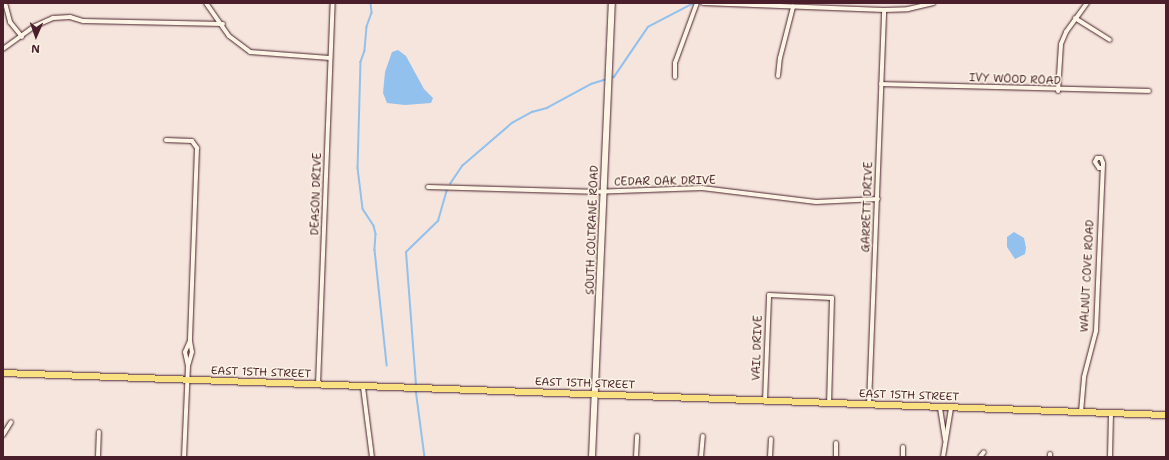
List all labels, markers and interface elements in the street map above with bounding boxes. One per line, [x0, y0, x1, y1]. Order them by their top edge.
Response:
north arrow [16, 16, 56, 56]
text: N [31, 41, 40, 56]
street label: IVY WOOD ROAD [969, 72, 1061, 88]
street label: DEASON DRIVE [309, 152, 325, 236]
street label: GARRETT DRIVE [860, 161, 876, 253]
street label: SOUTH COLTRANE ROAD [584, 165, 602, 295]
street label: CEDAR OAK DRIVE [614, 175, 716, 189]
street label: WALNUT COVE ROAD [1078, 219, 1098, 333]
street label: VAIL DRIVE [750, 315, 766, 381]
street label: EAST 15TH STREET [211, 365, 311, 381]
street label: EAST 15TH STREET [535, 376, 635, 392]
street label: EAST 15TH STREET [859, 388, 959, 404]

